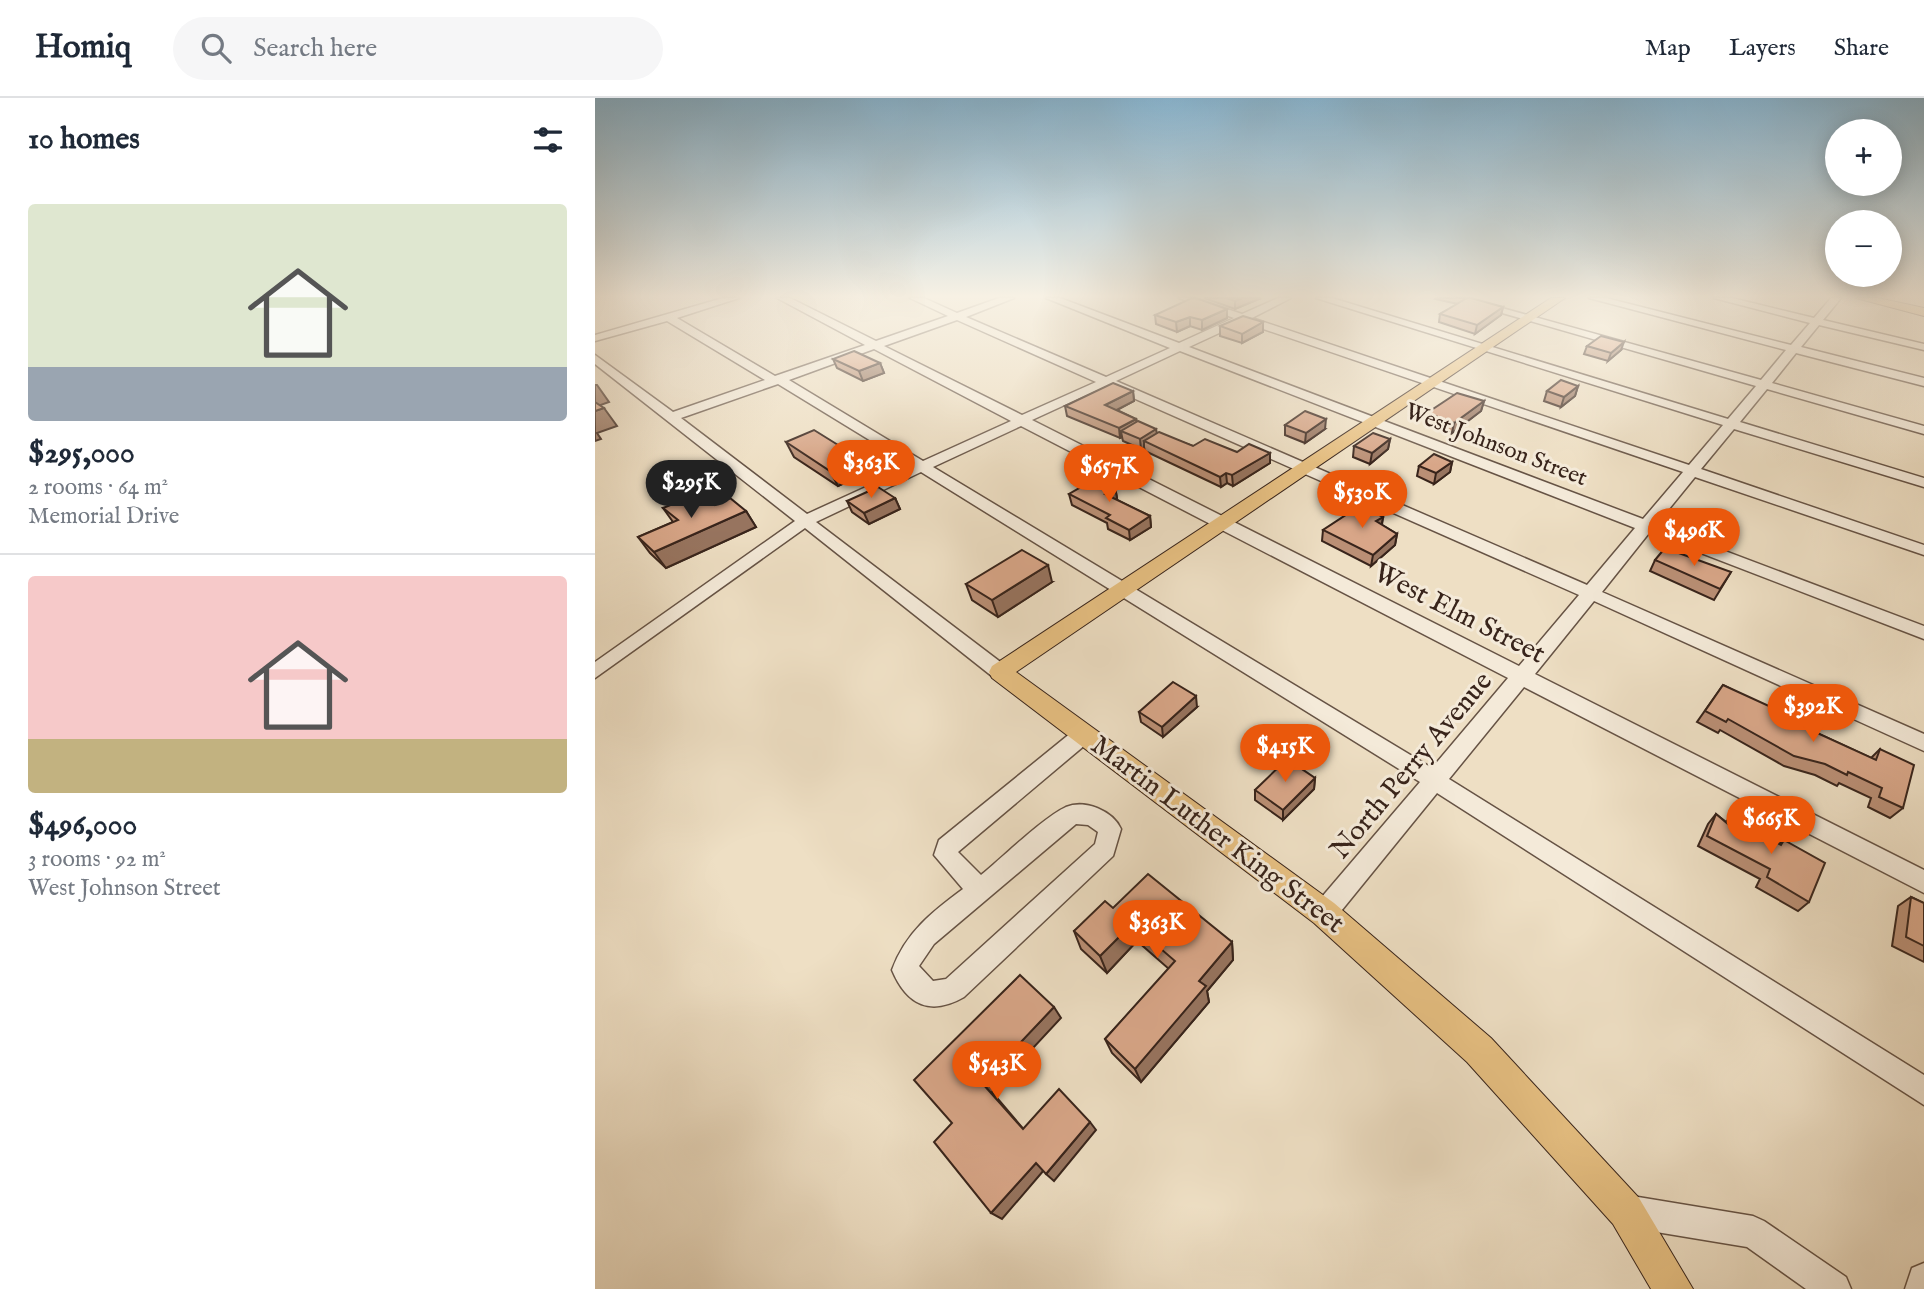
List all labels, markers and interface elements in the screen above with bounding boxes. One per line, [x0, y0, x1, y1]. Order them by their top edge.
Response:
search box [173, 17, 663, 80]
text: Homiq [35, 27, 131, 69]
icon: search [197, 29, 235, 67]
text: Search here [253, 32, 377, 65]
text: Map [1645, 33, 1691, 64]
text: Layers [1729, 33, 1796, 64]
text: Share [1834, 33, 1889, 64]
map controls [1825, 119, 1902, 287]
button: + [1825, 119, 1902, 196]
text: 10 homes [28, 121, 140, 159]
icon: filters [529, 121, 567, 159]
button: − [1825, 210, 1902, 287]
icon: home [235, 250, 361, 376]
street label: West Johnson Street [1401, 397, 1591, 493]
text: $295,000 [28, 435, 135, 473]
pin: $363K [822, 440, 920, 500]
pin: $657K [1060, 444, 1158, 504]
text: $363K [843, 448, 899, 477]
text: $657K [1080, 452, 1138, 481]
pin: $295K [642, 460, 740, 520]
text: $295K [662, 468, 720, 497]
pin: $530K [1313, 470, 1411, 530]
text: 2 rooms · 64 m² [28, 473, 168, 502]
text: $530K [1333, 478, 1391, 507]
text: Memorial Drive [28, 502, 179, 531]
pin: $496K [1645, 508, 1743, 568]
text: $496K [1664, 516, 1724, 545]
street label: West Elm Street [1367, 556, 1551, 672]
icon: home [235, 622, 361, 748]
street label: North Perry Avenue [1323, 665, 1501, 867]
pin: $392K [1764, 684, 1862, 744]
text: $392K [1784, 692, 1842, 721]
pin: $415K [1236, 724, 1334, 784]
street label: Martin Luther King Street [1083, 728, 1351, 942]
text: $415K [1256, 732, 1314, 761]
pin: $665K [1722, 796, 1820, 856]
text: $665K [1742, 804, 1800, 833]
text: $496,000 [28, 807, 137, 845]
text: 3 rooms · 92 m² [28, 845, 166, 874]
text: West Johnson Street [28, 874, 221, 903]
pin: $363K [1108, 900, 1206, 960]
text: $363K [1129, 908, 1185, 937]
pin: $543K [948, 1042, 1046, 1101]
text: $543K [968, 1049, 1026, 1078]

